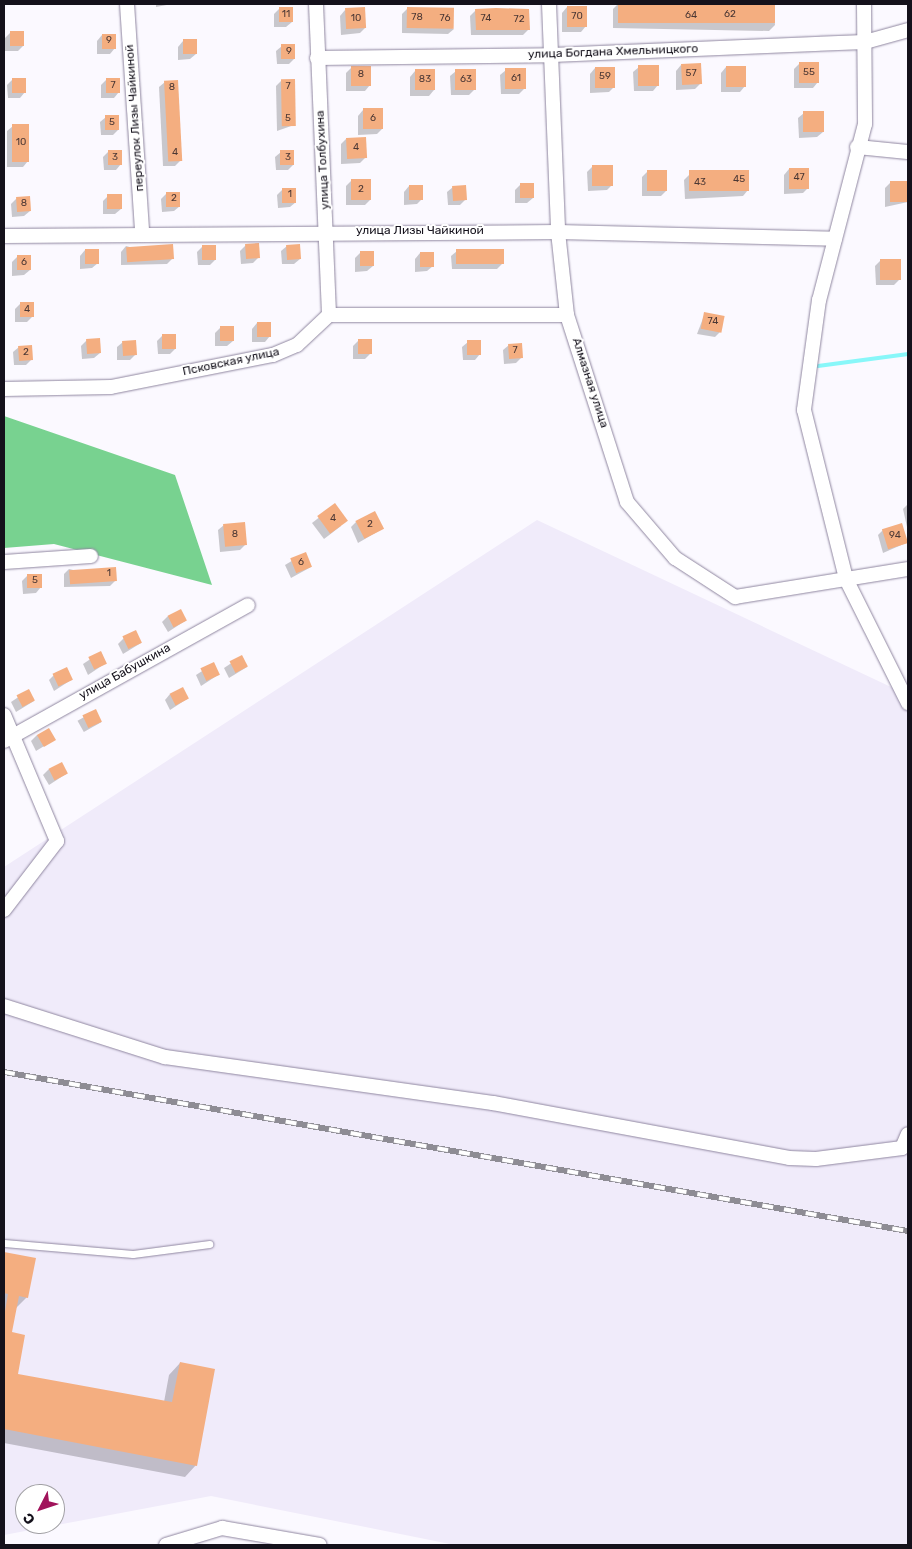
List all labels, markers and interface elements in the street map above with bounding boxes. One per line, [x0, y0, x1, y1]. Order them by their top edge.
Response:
house number: 11 [282, 9, 290, 21]
house number: 62 [724, 9, 736, 21]
house number: 64 [685, 10, 697, 22]
house number: 70 [571, 11, 583, 23]
house number: 78 [411, 12, 423, 24]
house number: 10 [351, 13, 361, 25]
house number: 76 [440, 13, 450, 25]
house number: 74 [481, 13, 491, 25]
house number: 72 [514, 14, 524, 26]
house number: 9 [106, 35, 112, 47]
street label: улица Богдана Хмельницкого [528, 42, 698, 62]
street label: переулок Лизы Чайкиной [123, 44, 147, 192]
house number: 9 [286, 46, 292, 58]
house number: 55 [803, 67, 815, 79]
house number: 57 [685, 68, 697, 80]
house number: 8 [358, 69, 364, 81]
house number: 59 [599, 71, 611, 83]
house number: 61 [511, 73, 521, 85]
house number: 83 [419, 74, 431, 86]
house number: 63 [460, 74, 472, 86]
house number: 7 [110, 80, 116, 92]
house number: 7 [285, 81, 291, 93]
house number: 8 [169, 82, 175, 94]
street label: улица Толбухина [313, 110, 333, 210]
house number: 5 [285, 113, 291, 125]
house number: 6 [370, 113, 376, 125]
house number: 5 [109, 117, 115, 129]
house number: 10 [16, 137, 26, 149]
house number: 4 [353, 142, 359, 154]
house number: 4 [172, 147, 178, 159]
house number: 3 [112, 152, 118, 164]
house number: 3 [285, 152, 291, 164]
house number: 47 [793, 172, 805, 184]
house number: 45 [733, 174, 745, 186]
house number: 43 [694, 177, 706, 189]
house number: 2 [358, 184, 364, 196]
house number: 1 [288, 189, 292, 201]
house number: 2 [171, 193, 177, 205]
house number: 8 [21, 198, 27, 210]
street label: улица Лизы Чайкиной [356, 224, 484, 238]
house number: 6 [21, 257, 27, 269]
house number: 4 [24, 304, 30, 316]
house number: 74 [708, 316, 718, 328]
street label: Алмазная улица [569, 336, 611, 430]
street label: Псковская улица [181, 345, 281, 379]
house number: 7 [512, 345, 518, 357]
house number: 2 [23, 347, 29, 359]
house number: 4 [330, 513, 336, 525]
house number: 2 [367, 519, 373, 531]
house number: 8 [232, 529, 238, 541]
house number: 94 [889, 530, 901, 542]
house number: 6 [298, 557, 304, 569]
house number: 1 [107, 568, 111, 580]
house number: 5 [32, 575, 38, 587]
street label: улица Бабушкина [77, 641, 173, 703]
north arrow [15, 1484, 65, 1534]
text: С [19, 1509, 39, 1528]

